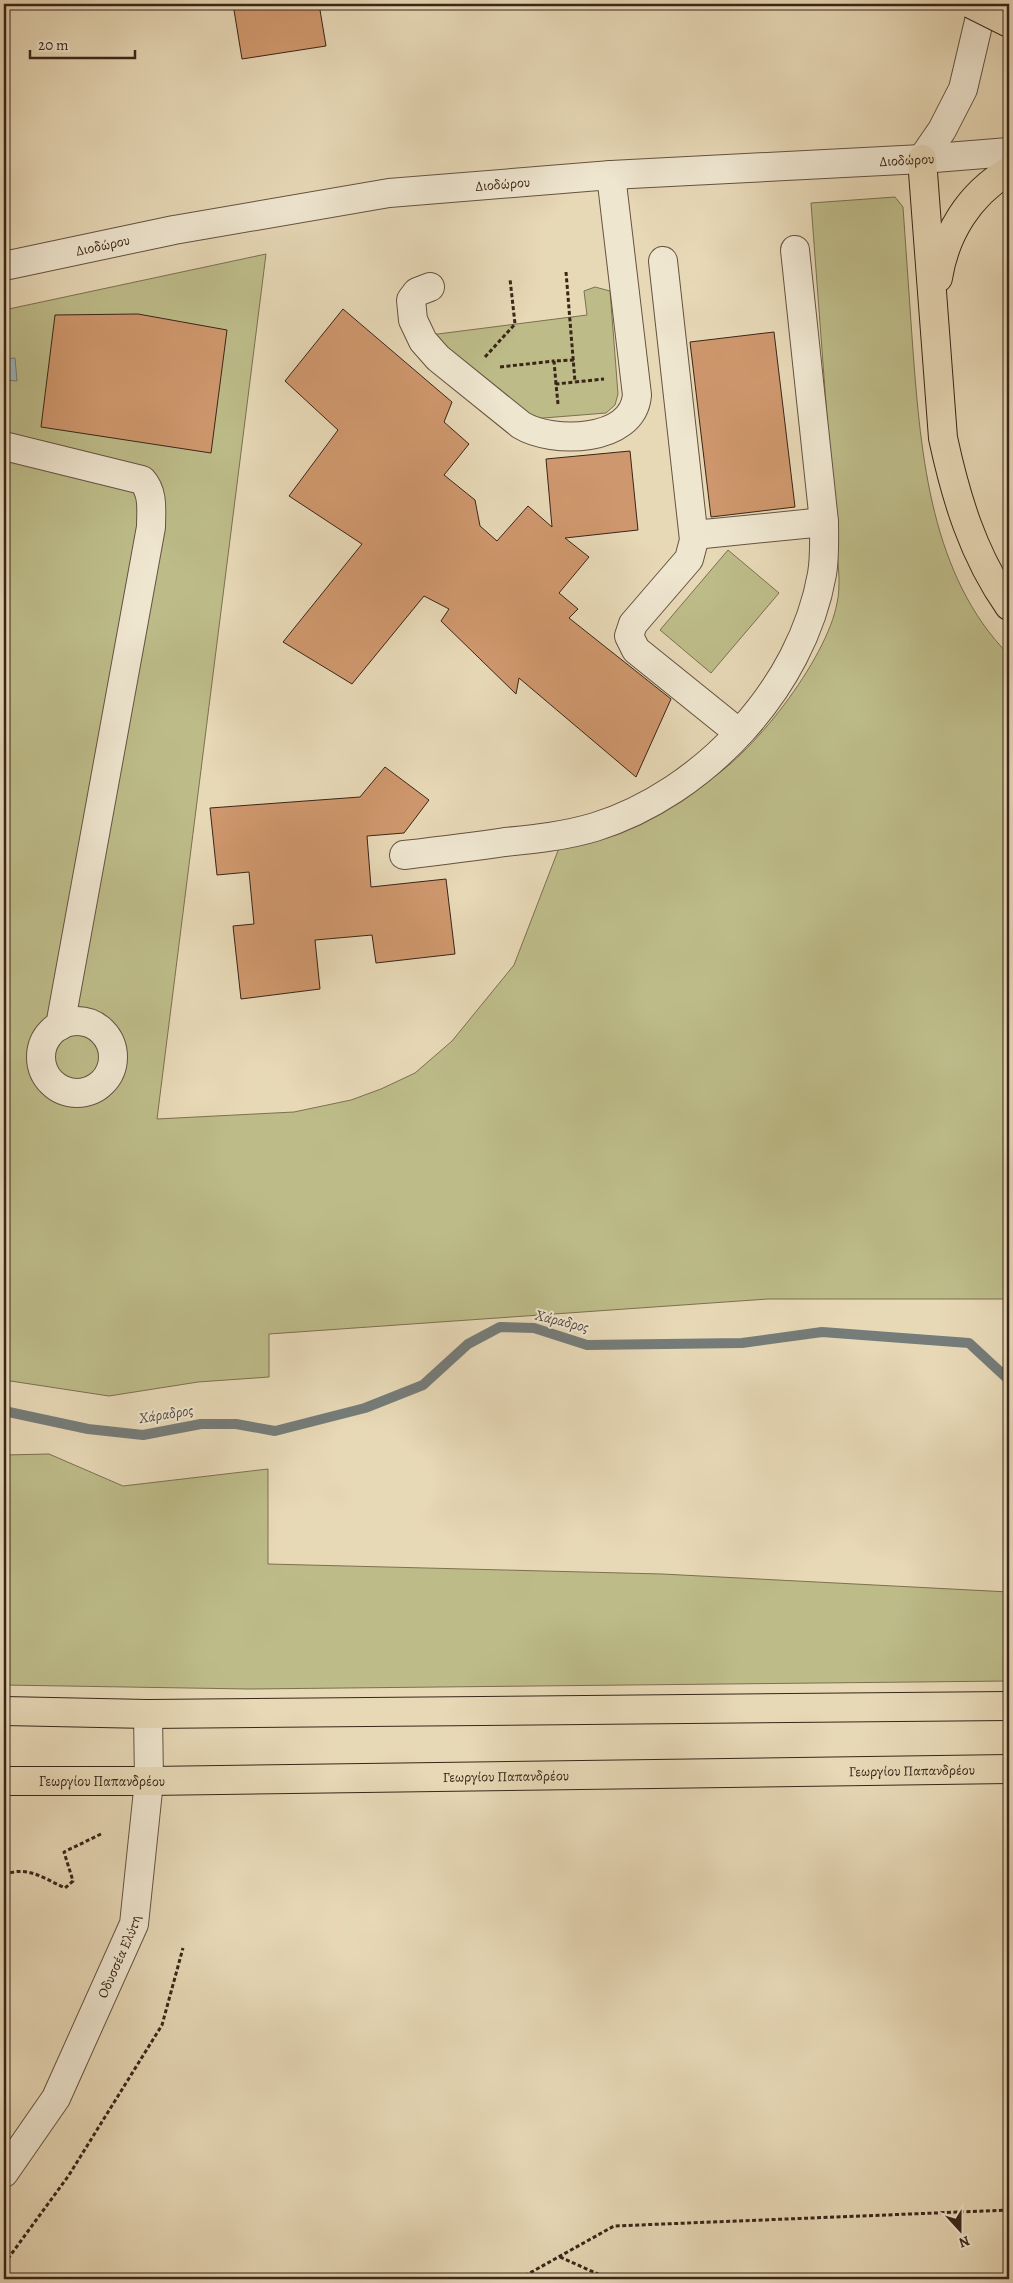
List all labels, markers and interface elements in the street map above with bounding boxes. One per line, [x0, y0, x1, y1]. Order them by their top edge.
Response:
scale bar [30, 28, 135, 60]
text: 20 m [38, 35, 69, 55]
street label: Διοδώρου [879, 149, 935, 171]
street label: Διοδώρου [475, 172, 531, 195]
street label: Διοδώρου [74, 230, 132, 260]
water label: Χάραδρος [532, 1304, 591, 1337]
water label: Χάραδρος [136, 1400, 195, 1428]
street label: Γεωργίου Παπανδρέου [849, 1760, 975, 1781]
street label: Γεωργίου Παπανδρέου [443, 1766, 569, 1786]
street label: Γεωργίου Παπανδρέου [39, 1771, 165, 1791]
street label: Οδυσσέα Ελύτη [93, 1915, 144, 2001]
north arrow [936, 2206, 986, 2256]
text: N [956, 2231, 973, 2252]

